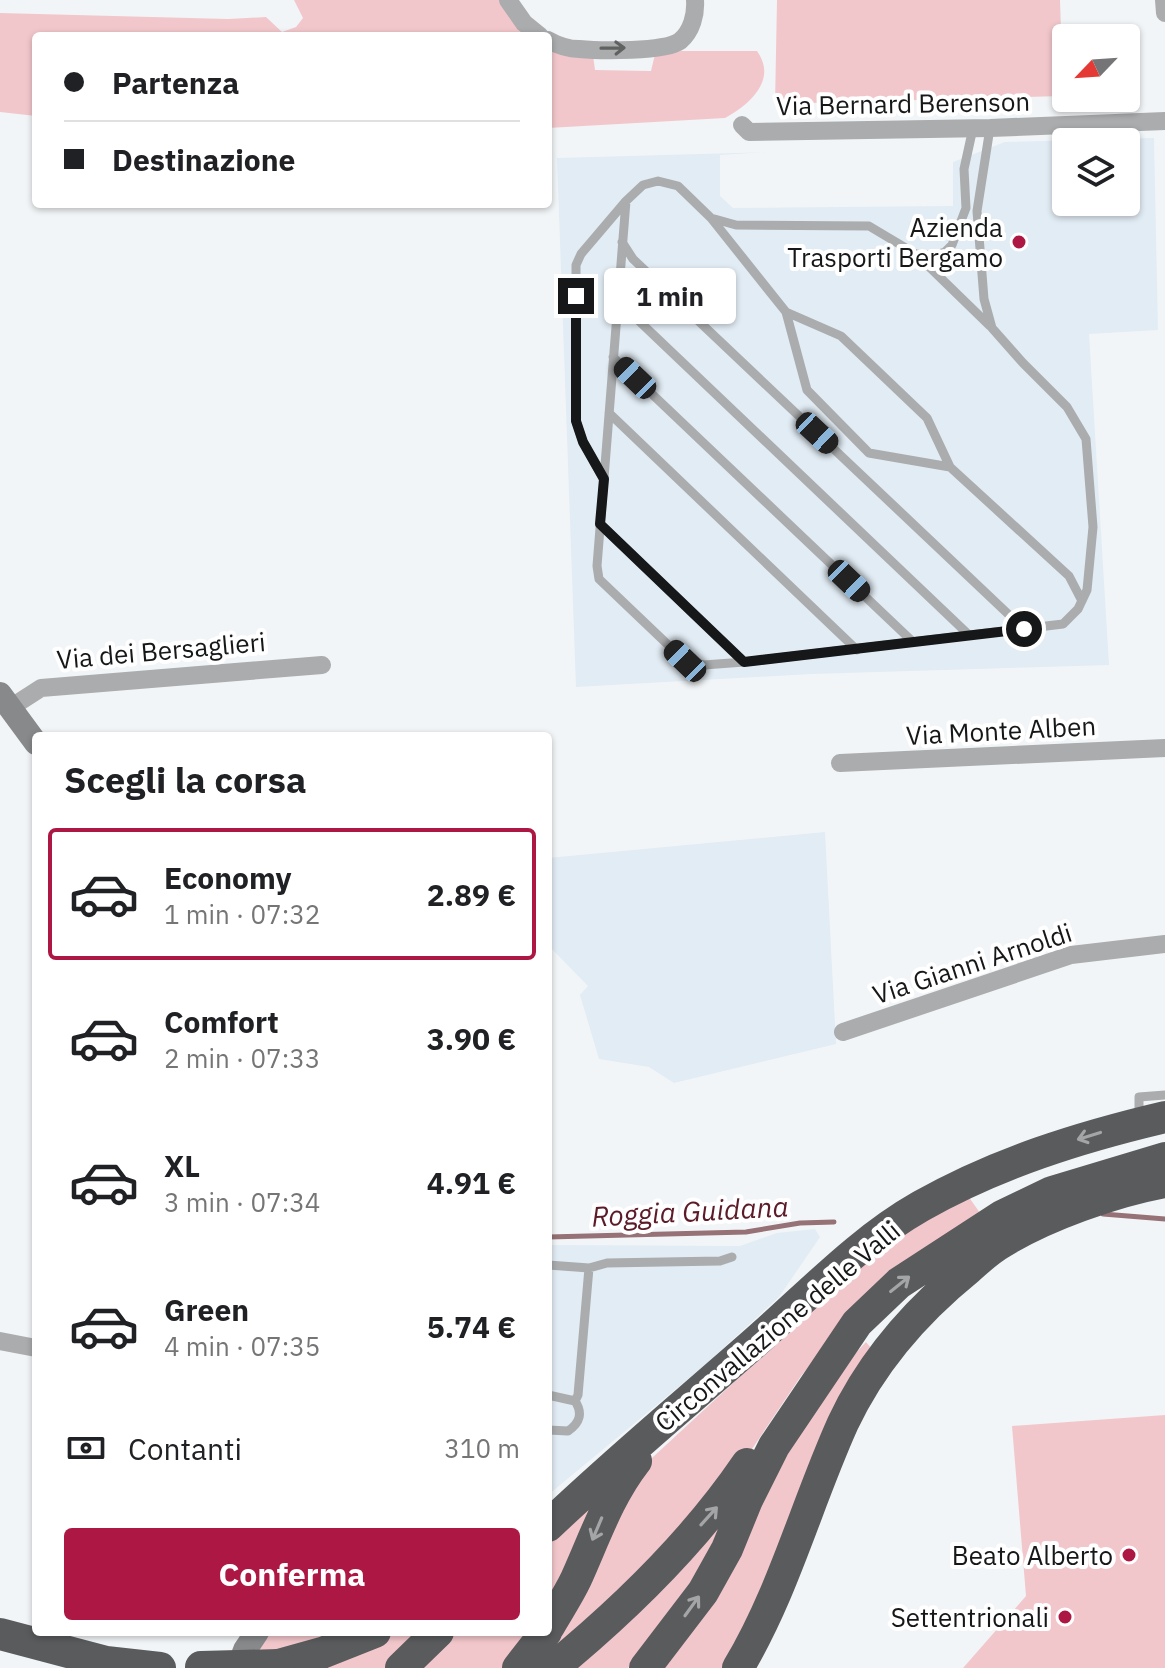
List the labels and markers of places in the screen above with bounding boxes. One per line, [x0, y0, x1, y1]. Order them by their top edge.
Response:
place label: Azienda Trasporti Bergamo [787, 210, 1003, 274]
marker: Azienda Trasporti Bergamo [1010, 233, 1028, 251]
place label: Beato Alberto [952, 1538, 1113, 1572]
marker: Beato Alberto [1120, 1546, 1138, 1564]
place label: Settentrionali [891, 1600, 1049, 1634]
marker: Settentrionali [1056, 1608, 1074, 1626]

